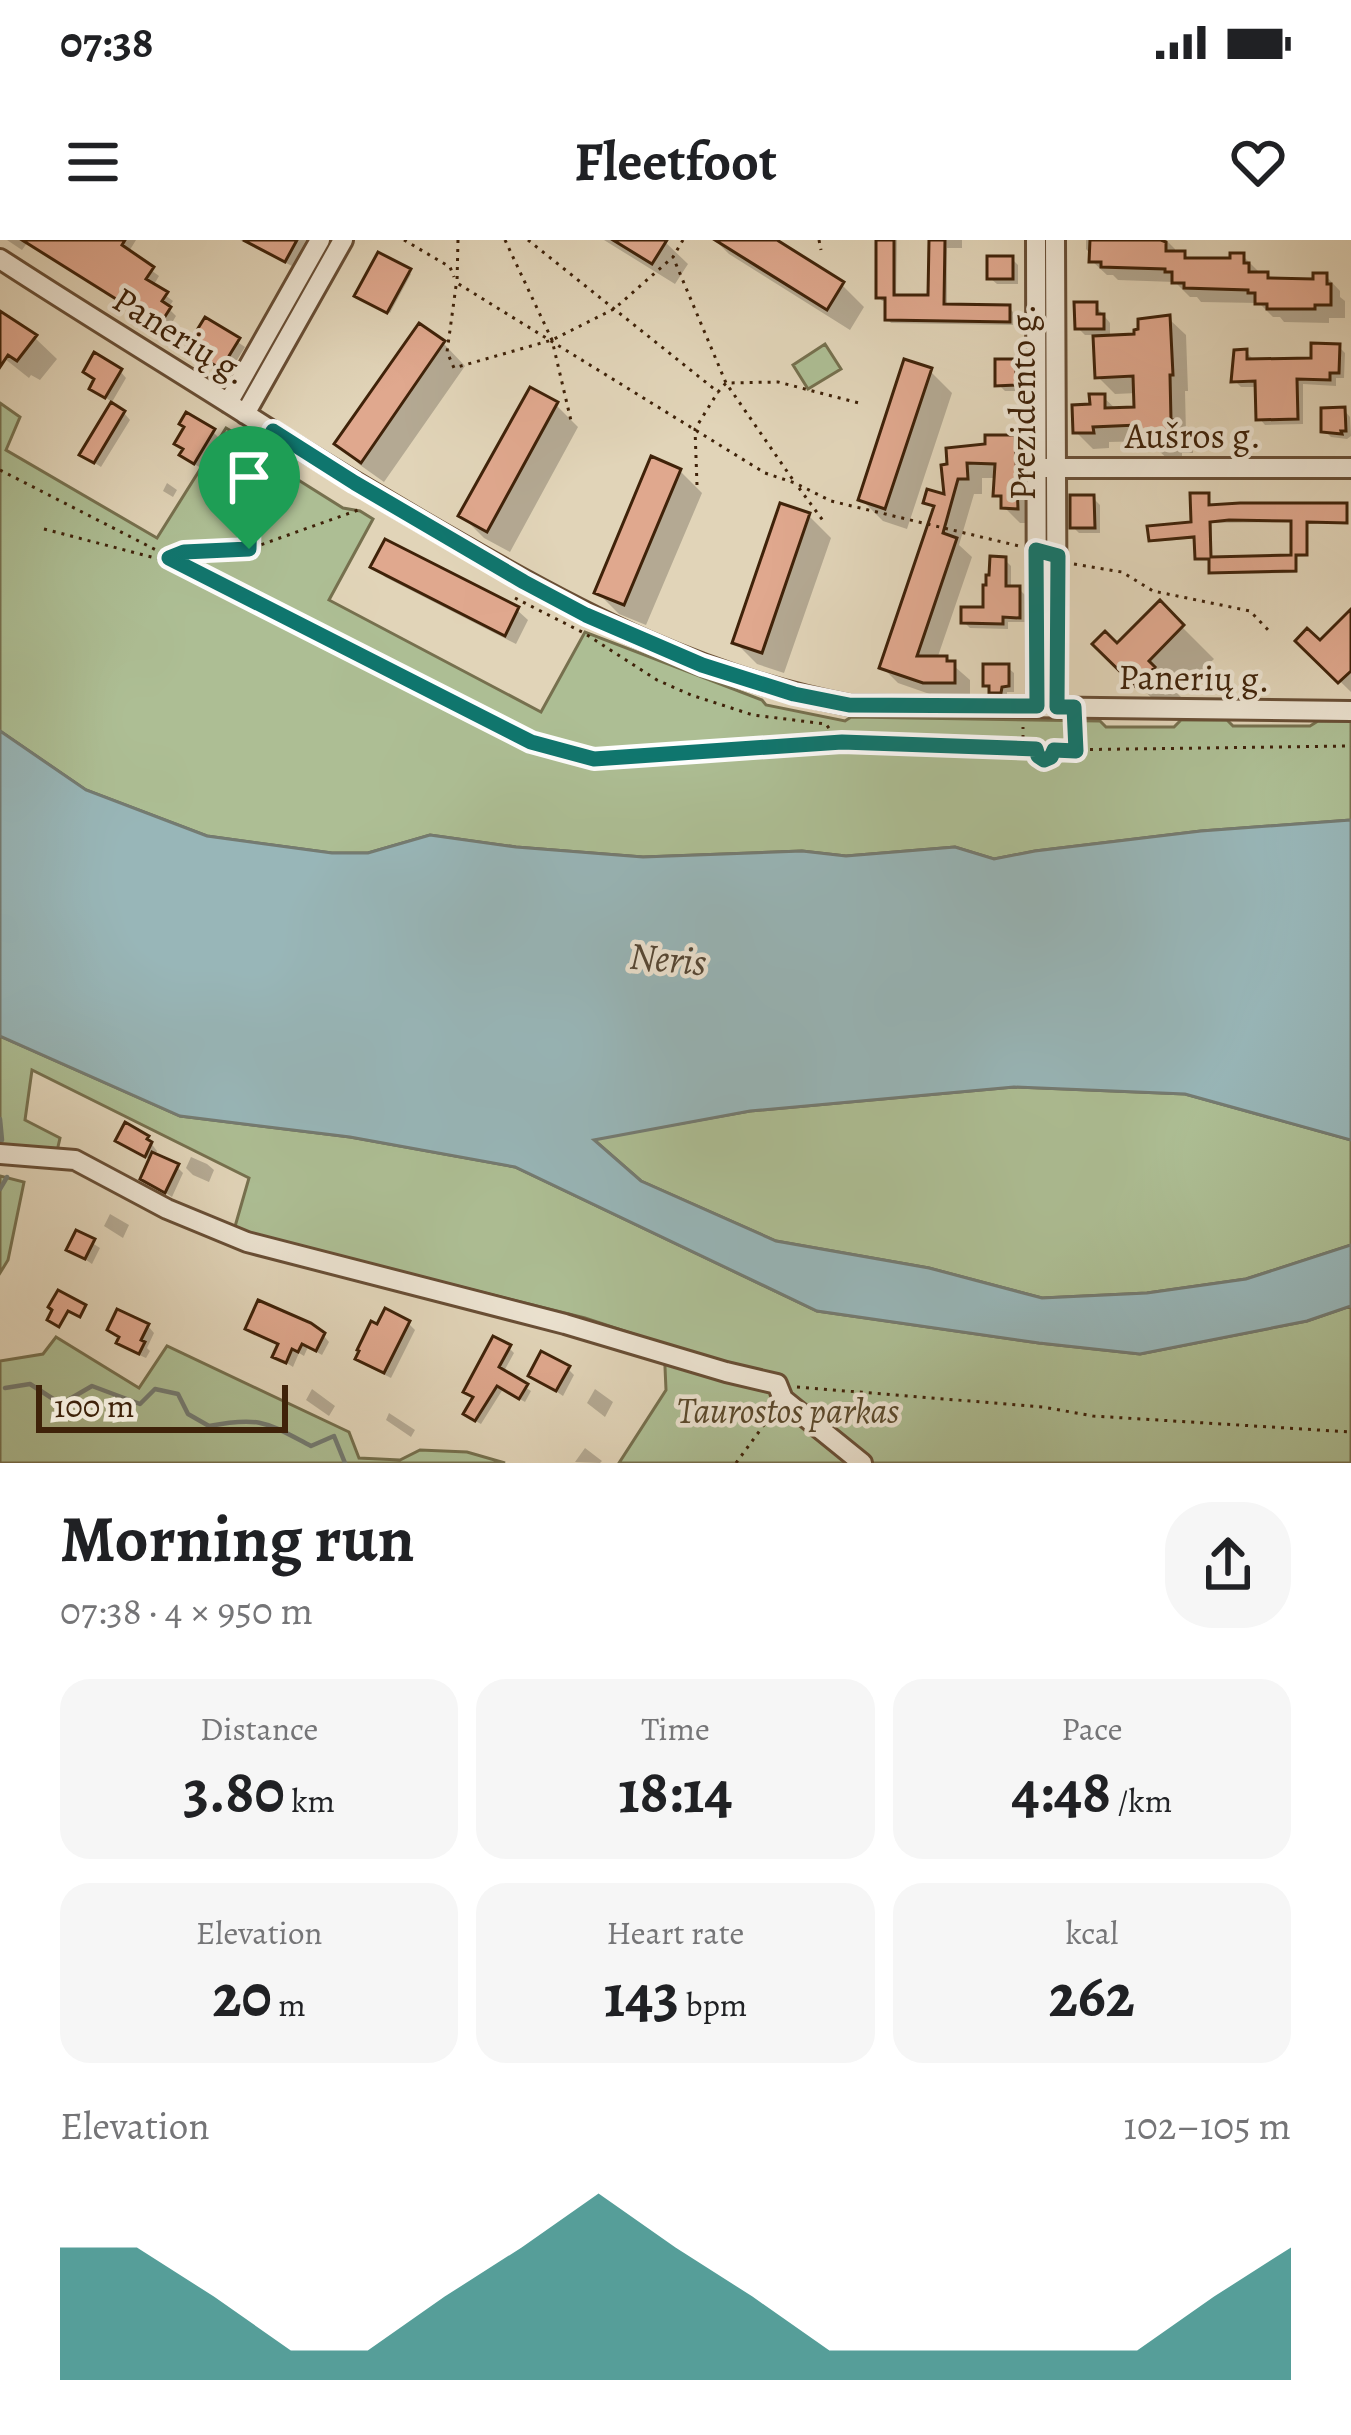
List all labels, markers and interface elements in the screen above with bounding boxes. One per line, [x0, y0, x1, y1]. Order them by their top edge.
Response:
text: 07:38 [60, 11, 154, 73]
text: Fleetfoot [574, 125, 777, 199]
icon: menu [60, 129, 126, 195]
icon: heart [1225, 129, 1291, 195]
street label: Panerių g. [104, 275, 258, 396]
street label: Prezidento g. [998, 304, 1047, 500]
street label: Aušros g. [1124, 411, 1261, 460]
pin [198, 426, 300, 549]
icon: arrive [216, 444, 282, 510]
street label: Panerių g. [1118, 652, 1270, 703]
water label: Neris [627, 929, 709, 988]
scale bar [36, 1379, 288, 1432]
text: 100 m [54, 1383, 134, 1428]
park label: Taurostos parkas [677, 1386, 899, 1435]
text: Morning run [60, 1494, 415, 1584]
button: share [1165, 1502, 1291, 1628]
text: 07:38 · 4 × 950 m [60, 1584, 313, 1637]
text: Distance [200, 1706, 318, 1751]
text: Time [641, 1706, 710, 1751]
text: Pace [1061, 1706, 1122, 1751]
text: 3.80 [183, 1751, 285, 1833]
text: 18:14 [618, 1751, 733, 1833]
text: 4:48 [1011, 1751, 1111, 1833]
text: km [285, 1778, 335, 1823]
text: /km [1111, 1778, 1172, 1823]
text: Elevation [196, 1910, 322, 1955]
text: Heart rate [607, 1910, 744, 1955]
text: kcal [1065, 1910, 1118, 1955]
text: 20 [213, 1955, 272, 2037]
text: 143 [604, 1955, 679, 2037]
text: 262 [1049, 1955, 1135, 2037]
text: m [272, 1982, 306, 2027]
text: bpm [679, 1982, 747, 2027]
text: Elevation [60, 2099, 210, 2152]
text: 102–105 m [1124, 2099, 1291, 2152]

